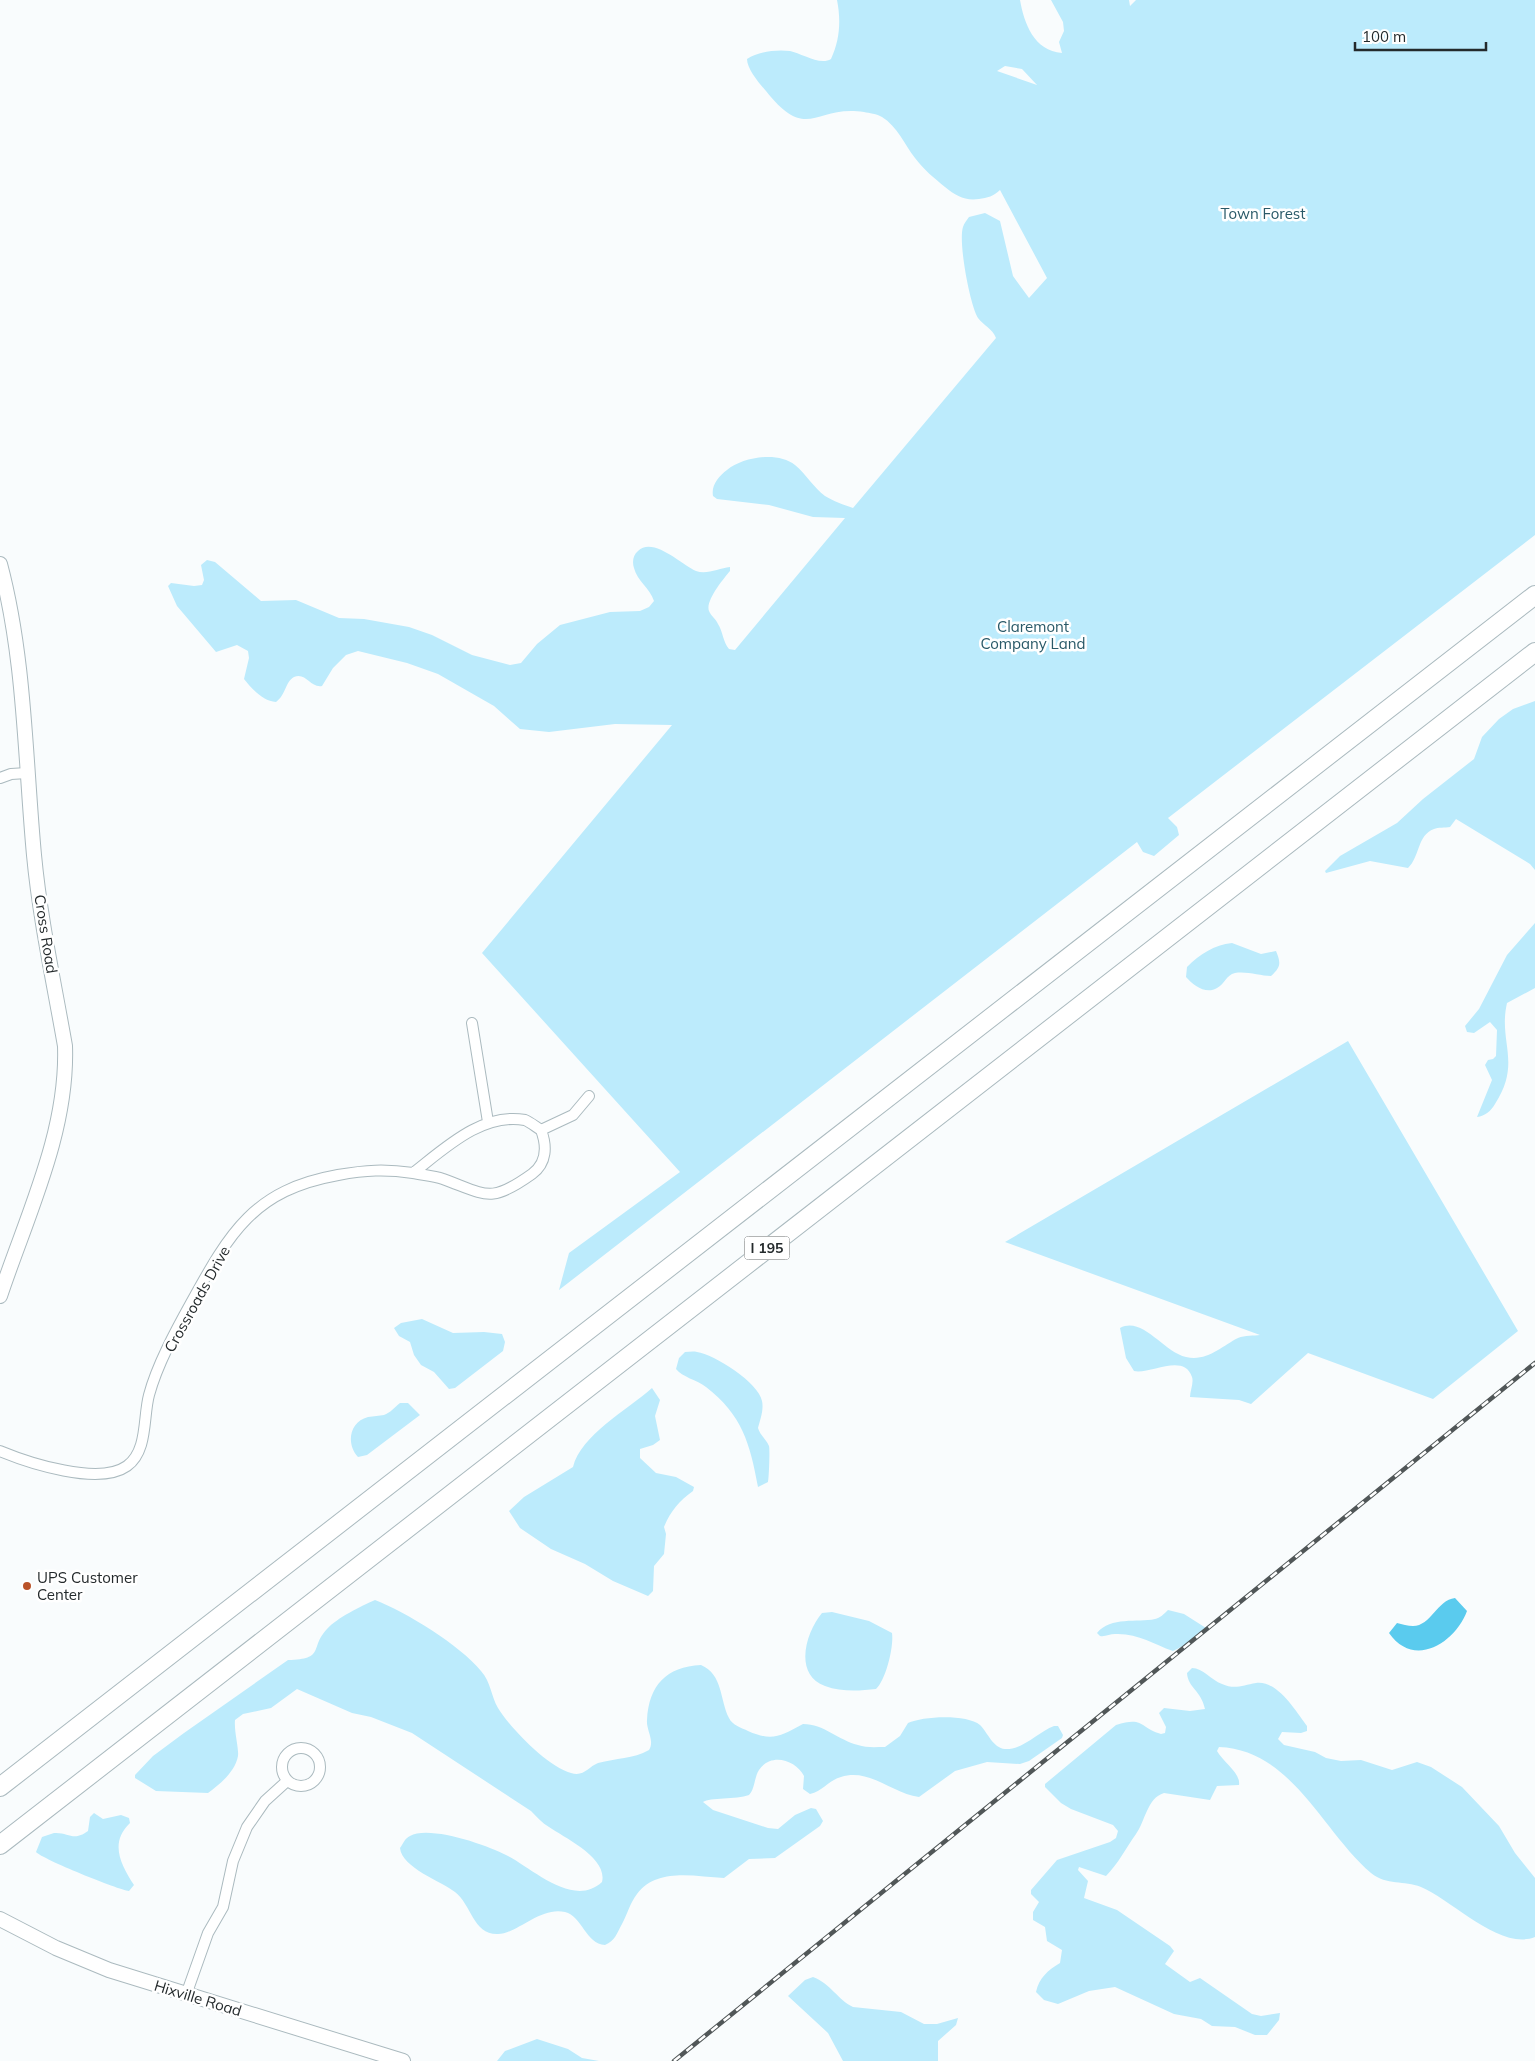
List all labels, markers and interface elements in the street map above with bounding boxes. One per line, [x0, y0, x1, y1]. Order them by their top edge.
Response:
scale bar [1355, 20, 1486, 52]
text: 100 m [1362, 27, 1406, 46]
park label: Town Forest [1221, 204, 1305, 223]
park label: Claremont Company Land [980, 617, 1086, 653]
street label: Cross Road [30, 893, 62, 975]
road number: I 195 [744, 1236, 790, 1260]
street label: Crossroads Drive [160, 1243, 234, 1355]
place label: UPS Customer Center [37, 1568, 138, 1604]
marker: UPS Customer Center [21, 1580, 33, 1592]
street label: Hixville Road [152, 1976, 244, 2020]

